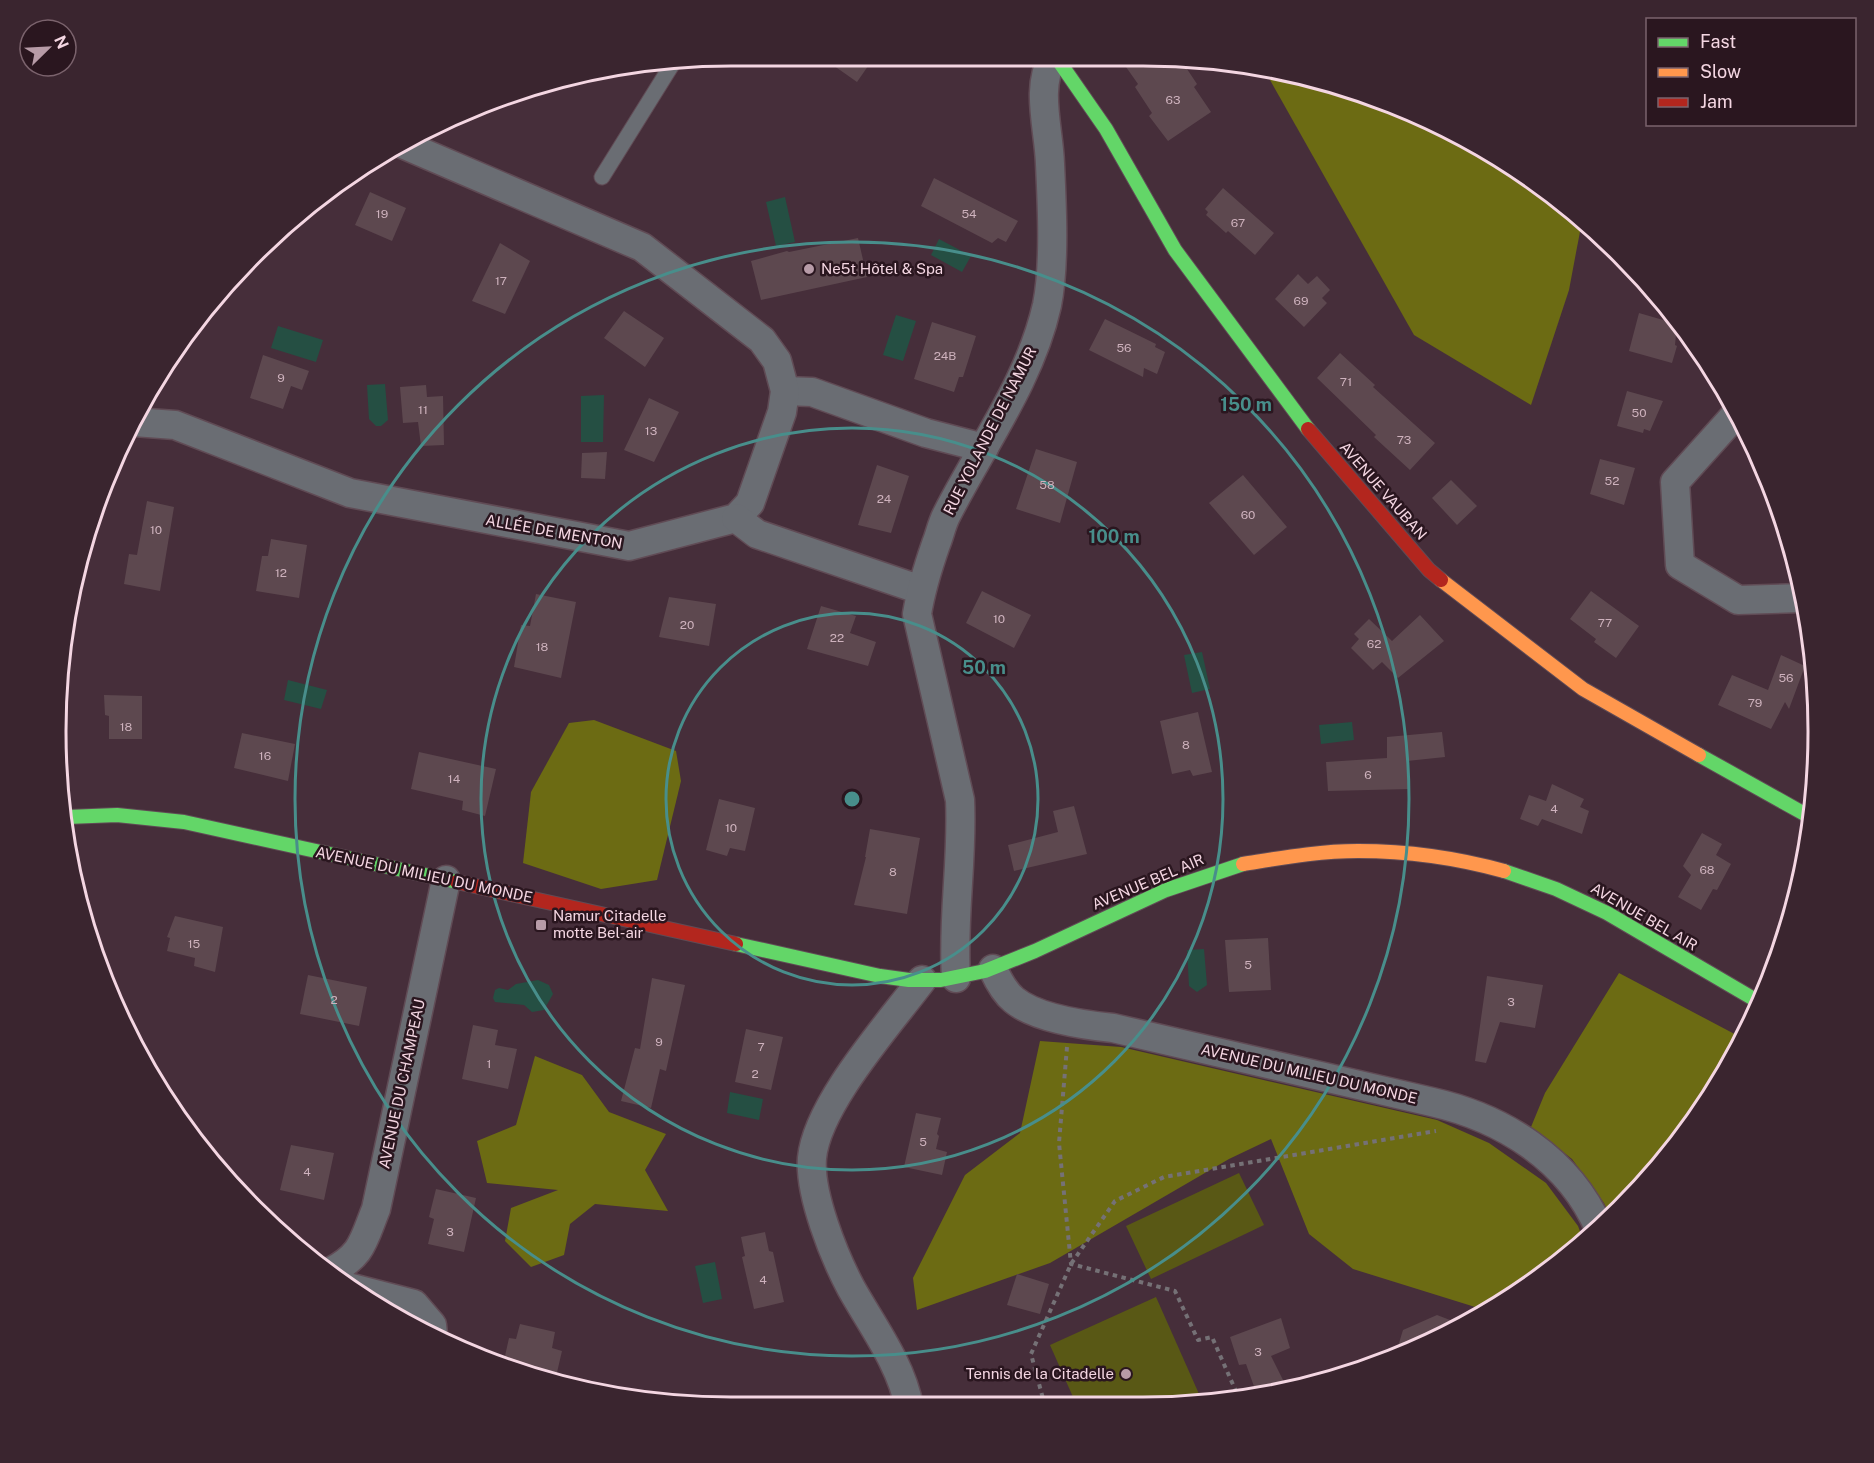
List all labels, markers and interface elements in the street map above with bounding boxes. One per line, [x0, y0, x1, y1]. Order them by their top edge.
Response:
north arrow [18, 18, 78, 78]
legend [1646, 18, 1856, 126]
text: Fast [1700, 31, 1736, 52]
text: N [50, 33, 72, 52]
text: Slow [1700, 61, 1741, 82]
text: Jam [1700, 91, 1733, 112]
house number: 63 [1166, 93, 1180, 107]
house number: 19 [376, 207, 388, 221]
house number: 54 [961, 207, 977, 221]
house number: 67 [1231, 216, 1245, 230]
place label: Ne5t Hôtel & Spa [821, 260, 943, 277]
marker: Ne5t Hôtel & Spa [802, 262, 816, 276]
house number: 17 [495, 274, 507, 288]
house number: 69 [1294, 294, 1308, 308]
house number: 56 [1116, 341, 1132, 355]
street label: RUE YOLANDE DE NAMUR [940, 344, 1039, 518]
house number: 24B [934, 349, 956, 363]
house number: 9 [277, 371, 285, 385]
house number: 71 [1340, 375, 1352, 389]
text: 150 m [1220, 394, 1272, 415]
house number: 11 [418, 403, 428, 417]
house number: 50 [1631, 406, 1647, 420]
house number: 13 [645, 424, 657, 438]
house number: 73 [1397, 433, 1411, 447]
street label: AVENUE VAUBAN [1336, 438, 1430, 543]
house number: 52 [1605, 474, 1619, 488]
house number: 58 [1039, 478, 1055, 492]
house number: 24 [877, 492, 892, 506]
house number: 60 [1241, 508, 1255, 522]
street label: ALLÉE DE MENTON [484, 511, 624, 552]
house number: 10 [150, 523, 162, 537]
text: 100 m [1088, 526, 1140, 547]
house number: 12 [275, 566, 287, 580]
house number: 10 [993, 612, 1005, 626]
house number: 77 [1598, 616, 1612, 630]
house number: 20 [680, 618, 694, 632]
house number: 22 [830, 631, 844, 645]
house number: 62 [1367, 637, 1381, 651]
house number: 18 [536, 640, 549, 654]
text: 50 m [962, 657, 1006, 678]
house number: 56 [1778, 671, 1794, 685]
house number: 79 [1748, 696, 1762, 710]
house number: 18 [120, 720, 133, 734]
house number: 8 [1182, 738, 1190, 752]
house number: 16 [259, 749, 271, 763]
house number: 6 [1364, 768, 1372, 782]
house number: 14 [448, 772, 461, 786]
centre of rings [842, 789, 862, 809]
house number: 4 [1550, 802, 1558, 816]
house number: 10 [725, 821, 737, 835]
street label: AVENUE DU MILIEU DU MONDE [314, 843, 534, 906]
street label: AVENUE BEL AIR [1089, 850, 1206, 913]
house number: 68 [1699, 863, 1715, 877]
house number: 8 [889, 865, 897, 879]
street label: AVENUE BEL AIR [1588, 879, 1700, 954]
place label: Namur Citadelle motte Bel-air [553, 907, 666, 941]
marker: Namur Citadelle motte Bel-air [534, 918, 548, 932]
house number: 15 [188, 937, 201, 951]
house number: 5 [1244, 958, 1252, 972]
house number: 2 [330, 993, 338, 1007]
house number: 3 [1507, 995, 1515, 1009]
street label: AVENUE DU CHAMPEAU [375, 998, 428, 1170]
house number: 9 [655, 1035, 663, 1049]
house number: 7 [757, 1040, 765, 1054]
street label: AVENUE DU MILIEU DU MONDE [1199, 1040, 1419, 1107]
house number: 1 [487, 1057, 491, 1071]
house number: 2 [751, 1067, 759, 1081]
house number: 5 [919, 1135, 927, 1149]
house number: 4 [303, 1165, 311, 1179]
house number: 3 [446, 1225, 454, 1239]
house number: 4 [759, 1273, 767, 1287]
house number: 3 [1254, 1345, 1262, 1359]
place label: Tennis de la Citadelle [966, 1365, 1114, 1382]
marker: Tennis de la Citadelle [1119, 1367, 1133, 1381]

